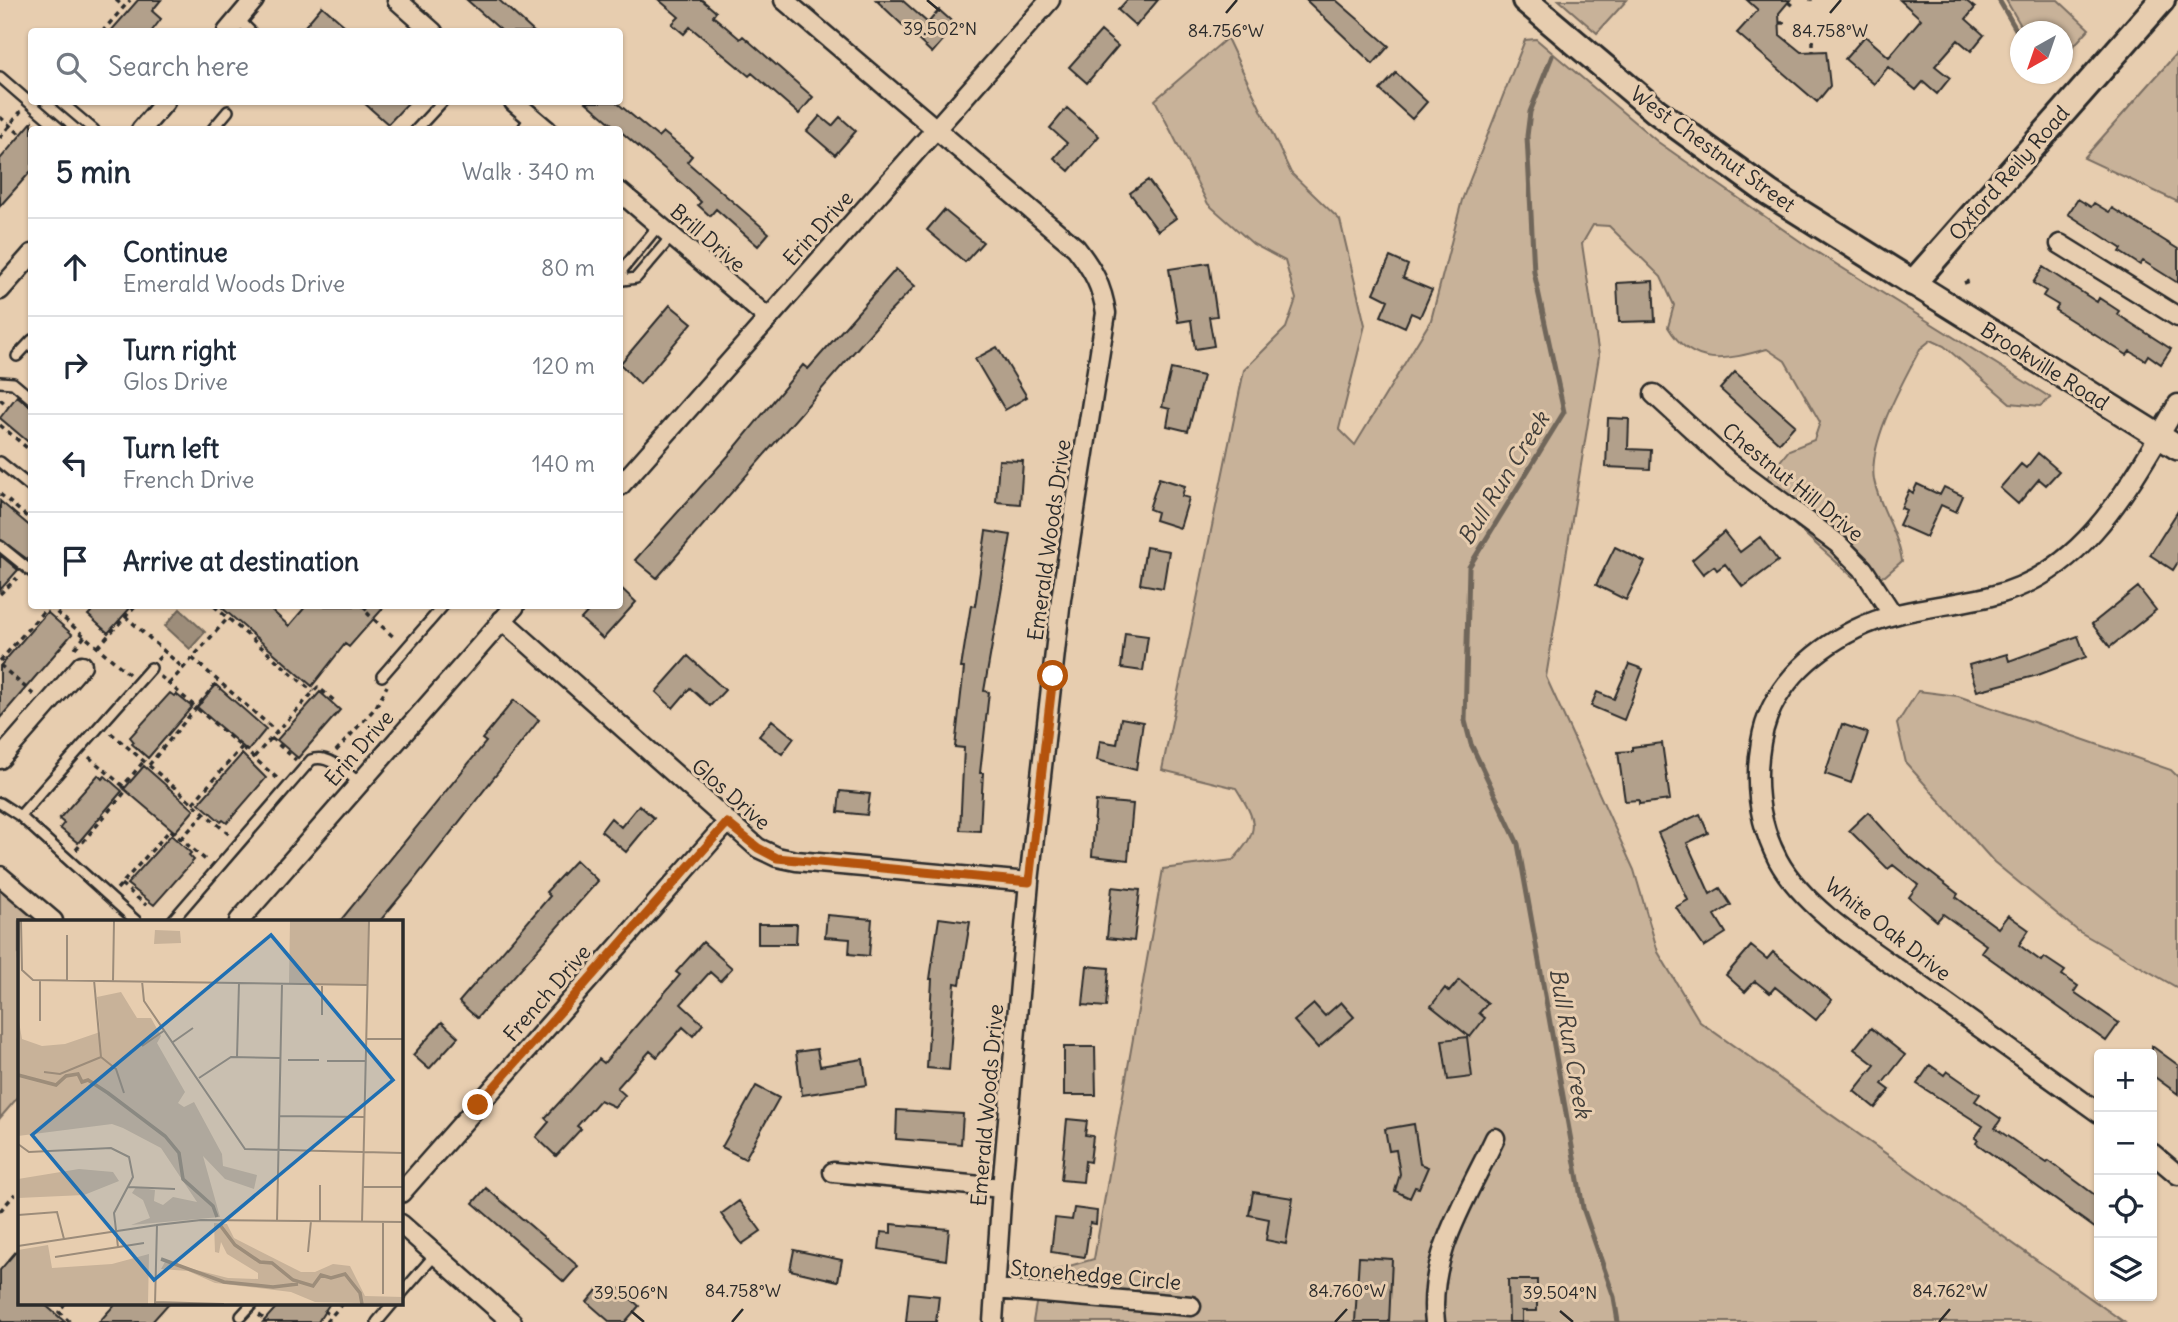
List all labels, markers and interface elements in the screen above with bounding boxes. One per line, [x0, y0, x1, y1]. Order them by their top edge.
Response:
text: 39.502°N [903, 17, 977, 40]
text: 84.756°W [1188, 19, 1264, 42]
text: 84.758°W [1792, 19, 1868, 42]
north arrow [2010, 21, 2073, 84]
search box [28, 28, 623, 105]
icon: search [52, 48, 90, 86]
text: Search here [108, 50, 249, 83]
street label: West Chestnut Street [1625, 80, 1801, 218]
street label: Oxford Reily Road [1943, 100, 2075, 246]
text: 5 min [56, 153, 131, 191]
text: Walk · 340 m [462, 157, 595, 186]
street label: Erin Drive [777, 185, 859, 271]
street label: Brill Drive [665, 198, 751, 278]
text: Continue [123, 236, 228, 269]
icon: ahead [56, 248, 94, 286]
text: 80 m [541, 253, 595, 282]
text: Emerald Woods Drive [123, 269, 345, 298]
street label: Brookville Road [1976, 316, 2114, 416]
text: Turn right [123, 334, 236, 367]
icon: right [56, 346, 94, 384]
text: 120 m [532, 351, 595, 380]
text: Glos Drive [123, 367, 228, 396]
water label: Bull Run Creek [1451, 405, 1556, 550]
street label: Chestnut Hill Drive [1717, 417, 1869, 547]
text: Turn left [123, 432, 219, 465]
street label: Emerald Woods Drive [1022, 438, 1076, 642]
icon: left [56, 444, 94, 482]
text: 140 m [532, 449, 595, 478]
text: French Drive [123, 465, 254, 494]
icon: arrive [56, 542, 94, 580]
text: Arrive at destination [123, 545, 359, 578]
route start [1037, 660, 1068, 691]
street label: Erin Drive [319, 704, 399, 792]
street label: Glos Drive [686, 752, 776, 836]
street label: White Oak Drive [1820, 871, 1956, 987]
inset map [18, 920, 402, 1304]
street label: French Drive [497, 939, 597, 1047]
water label: Bull Run Creek [1544, 966, 1599, 1121]
street label: Emerald Woods Drive [965, 1003, 1009, 1207]
map controls [2094, 1049, 2157, 1301]
button: + [2094, 1049, 2157, 1112]
route end [462, 1089, 493, 1120]
button: − [2094, 1112, 2157, 1175]
button: locate [2094, 1175, 2157, 1238]
button: layers [2094, 1238, 2157, 1301]
street label: Stonehedge Circle [1010, 1254, 1182, 1296]
text: 84.758°W [705, 1279, 781, 1302]
text: 84.760°W [1308, 1279, 1386, 1302]
text: 84.762°W [1912, 1279, 1988, 1302]
text: 39.506°N [594, 1281, 668, 1304]
text: 39.504°N [1523, 1281, 1597, 1304]

